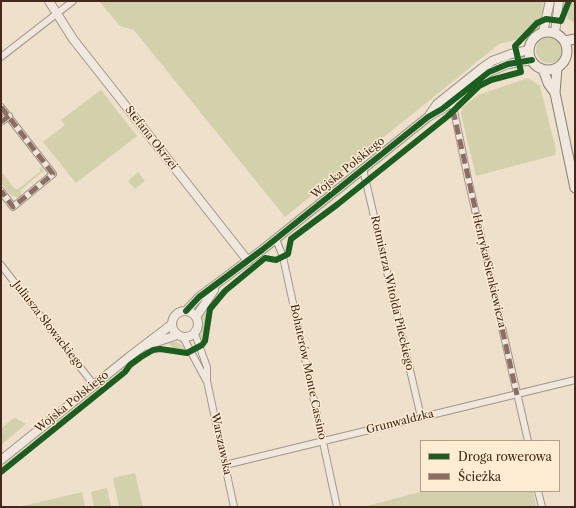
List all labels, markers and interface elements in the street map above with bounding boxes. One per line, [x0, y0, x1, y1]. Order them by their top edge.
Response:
street label: Stefana Okrzei [122, 104, 180, 172]
street label: Wojska Polskiego [309, 134, 387, 202]
street label: Henryka Sienkiewicza [470, 213, 508, 329]
street label: Rotmistrza Witolda Pileckiego [368, 214, 416, 372]
street label: Juliusza Słowackiego [9, 278, 87, 372]
street label: Bohaterów Monte Cassino [287, 303, 329, 441]
street label: Wojska Polskiego [33, 368, 111, 436]
street label: Grunwaldzka [365, 407, 435, 437]
street label: Warszawska [208, 412, 234, 476]
legend [420, 440, 560, 492]
text: Droga rowerowa [458, 449, 552, 464]
text: Ścieżka [458, 469, 501, 484]

